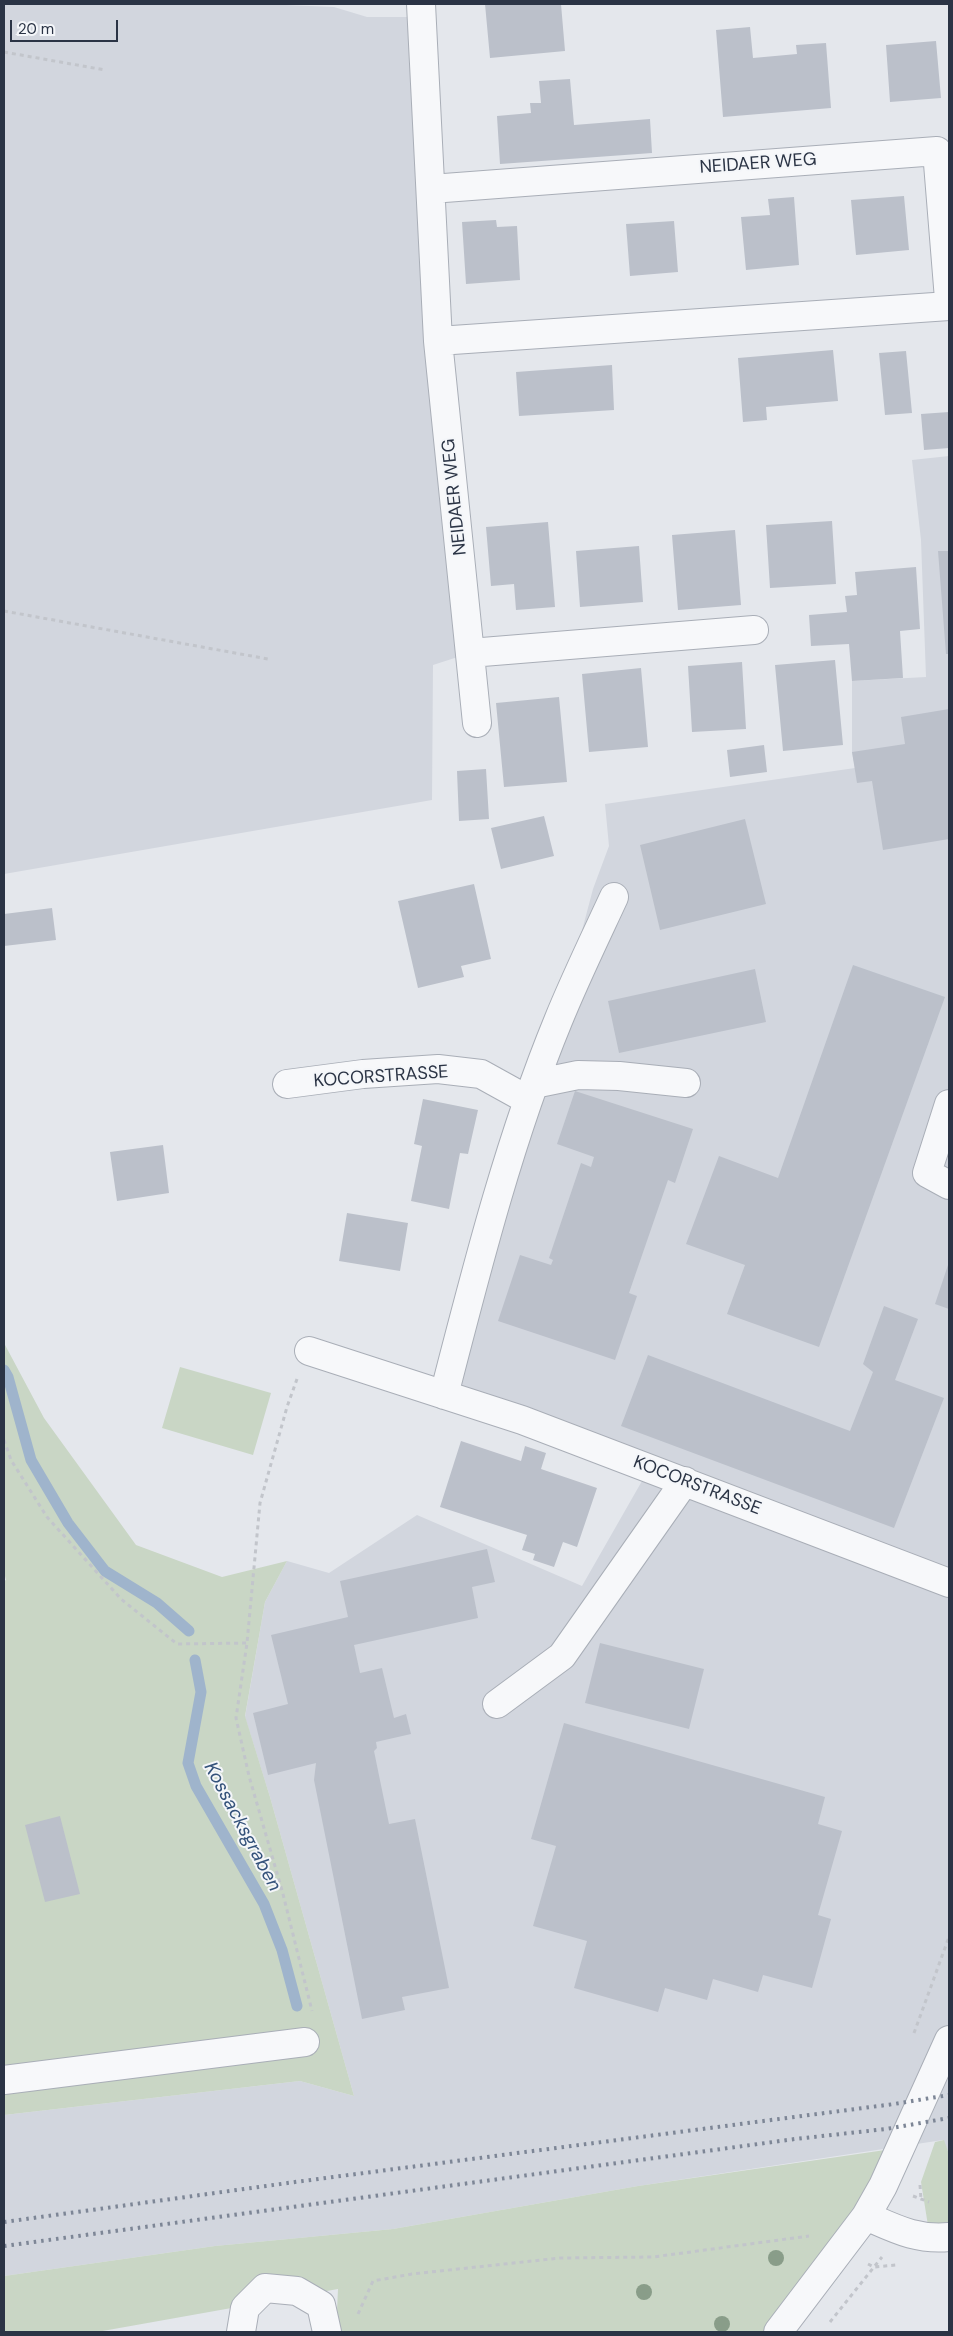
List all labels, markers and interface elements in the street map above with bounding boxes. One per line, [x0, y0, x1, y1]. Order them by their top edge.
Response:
scale bar [12, 10, 120, 42]
text: 20 m [18, 19, 54, 39]
street label: NEIDAER WEG [699, 149, 817, 179]
street label: NEIDAER WEG [438, 438, 472, 556]
street label: KOCORSTRASSE [313, 1062, 449, 1092]
street label: KOCORSTRASSE [630, 1452, 764, 1520]
water label: Kossacksgraben [198, 1759, 286, 1895]

